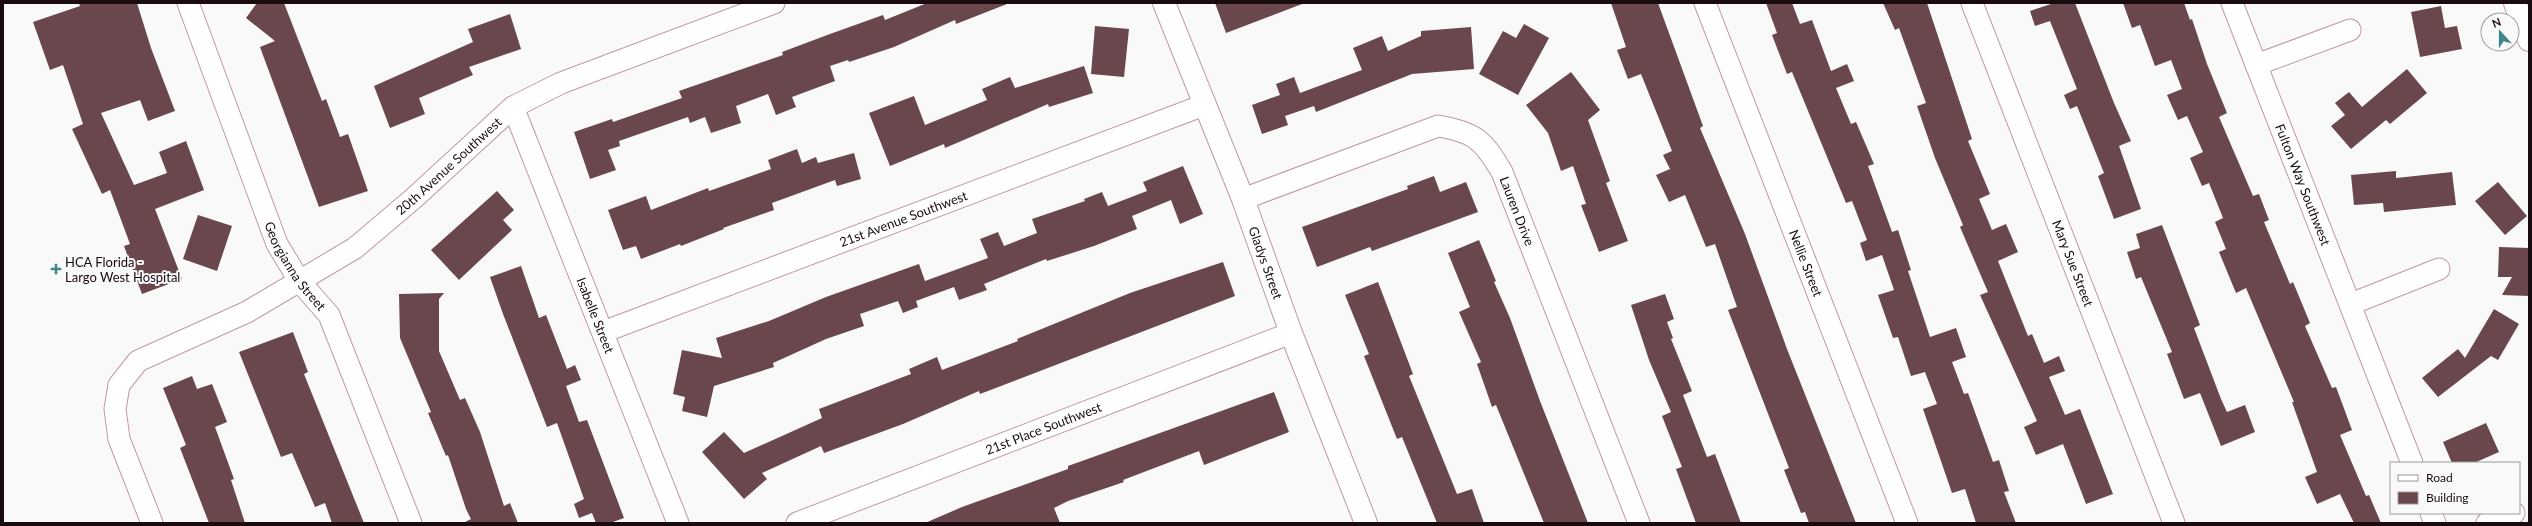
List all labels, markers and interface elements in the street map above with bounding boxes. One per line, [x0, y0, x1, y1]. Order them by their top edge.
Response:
north arrow [2480, 12, 2520, 52]
text: N [2490, 15, 2503, 30]
street label: 20th Avenue Southwest [392, 114, 505, 218]
street label: Fulton Way Southwest [2272, 121, 2334, 248]
street label: Lauren Drive [1496, 174, 1538, 248]
street label: 21st Avenue Southwest [837, 187, 970, 250]
street label: Mary Sue Street [2049, 218, 2097, 309]
street label: Georgianna Street [261, 219, 330, 314]
street label: Gladys Street [1245, 224, 1286, 302]
street label: Nellie Street [1786, 227, 1826, 299]
place label: HCA Florida - Largo West Hospital [65, 254, 180, 285]
marker: HCA Florida - Largo West Hospital [50, 263, 62, 275]
street label: Isabelle Street [573, 275, 618, 356]
street label: 21st Place Southwest [983, 399, 1104, 458]
legend [2390, 462, 2520, 514]
text: Road [2426, 470, 2453, 485]
text: Building [2426, 490, 2469, 505]

